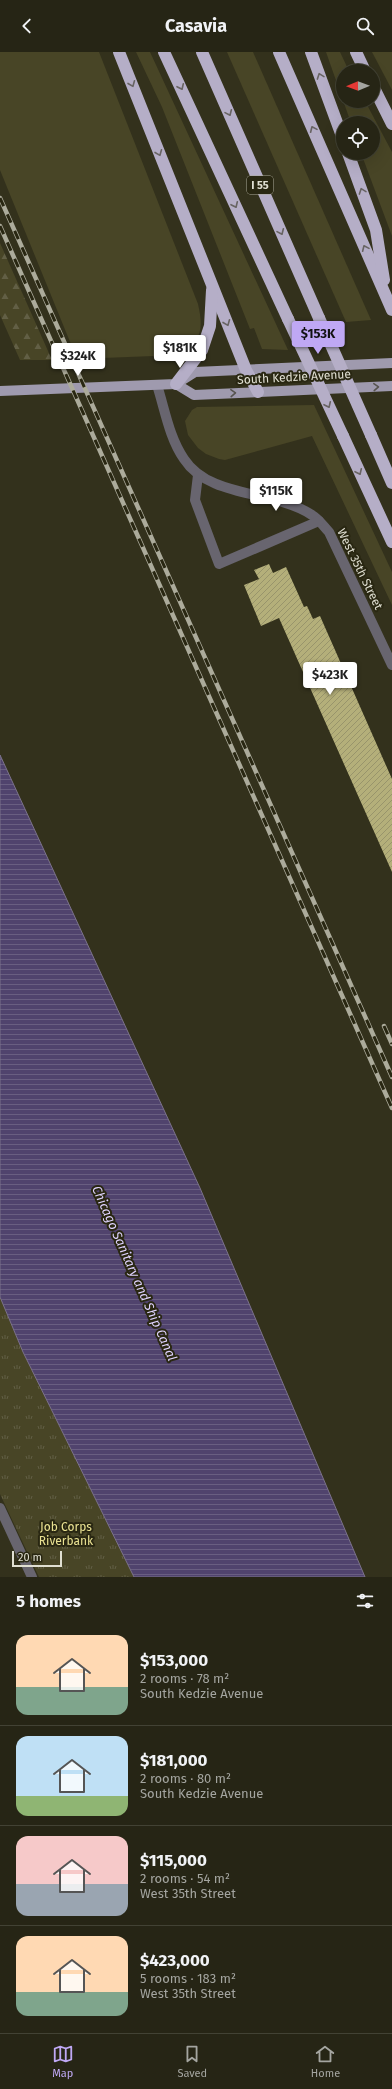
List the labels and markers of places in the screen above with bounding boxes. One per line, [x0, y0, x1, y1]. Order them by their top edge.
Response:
pin: $153K [290, 321, 346, 355]
pin: $181K [152, 335, 208, 369]
pin: $324K [50, 343, 106, 377]
pin: $115K [248, 478, 304, 512]
pin: $423K [302, 662, 358, 696]

